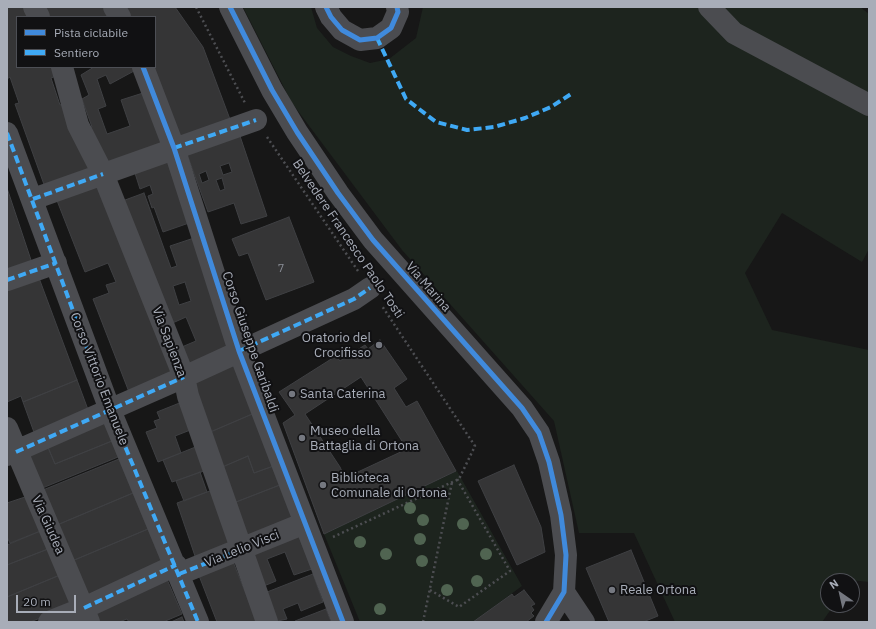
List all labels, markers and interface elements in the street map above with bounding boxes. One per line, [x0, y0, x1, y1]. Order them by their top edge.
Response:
legend [16, 16, 156, 68]
text: Pista ciclabile [54, 25, 128, 40]
text: Sentiero [54, 45, 99, 60]
street label: Belvedere Francesco Paolo Tosti [289, 156, 407, 322]
street label: Via Marina [402, 259, 454, 315]
house number: 7 [278, 262, 284, 276]
street label: Corso Giuseppe Garibaldi [219, 269, 281, 415]
street label: Via Sapienza [148, 305, 190, 379]
street label: Corso Vittorio Emanuele [66, 310, 132, 448]
place label: Oratorio del Crocifisso [302, 330, 371, 361]
marker: Oratorio del Crocifisso [374, 340, 384, 350]
place label: Santa Caterina [300, 386, 385, 402]
marker: Santa Caterina [287, 389, 297, 399]
place label: Museo della Battaglia di Ortona [310, 423, 419, 454]
marker: Museo della Battaglia di Ortona [297, 433, 307, 443]
place label: Biblioteca Comunale di Ortona [331, 470, 447, 501]
marker: Biblioteca Comunale di Ortona [318, 480, 328, 490]
street label: Via Giudea [28, 493, 68, 557]
street label: Via Lelio Visci [202, 527, 282, 571]
north arrow [820, 573, 860, 613]
text: N [827, 576, 841, 592]
place label: Reale Ortona [620, 582, 696, 598]
marker: Reale Ortona [607, 585, 617, 595]
scale bar [18, 587, 78, 613]
text: 20 m [23, 594, 51, 609]

